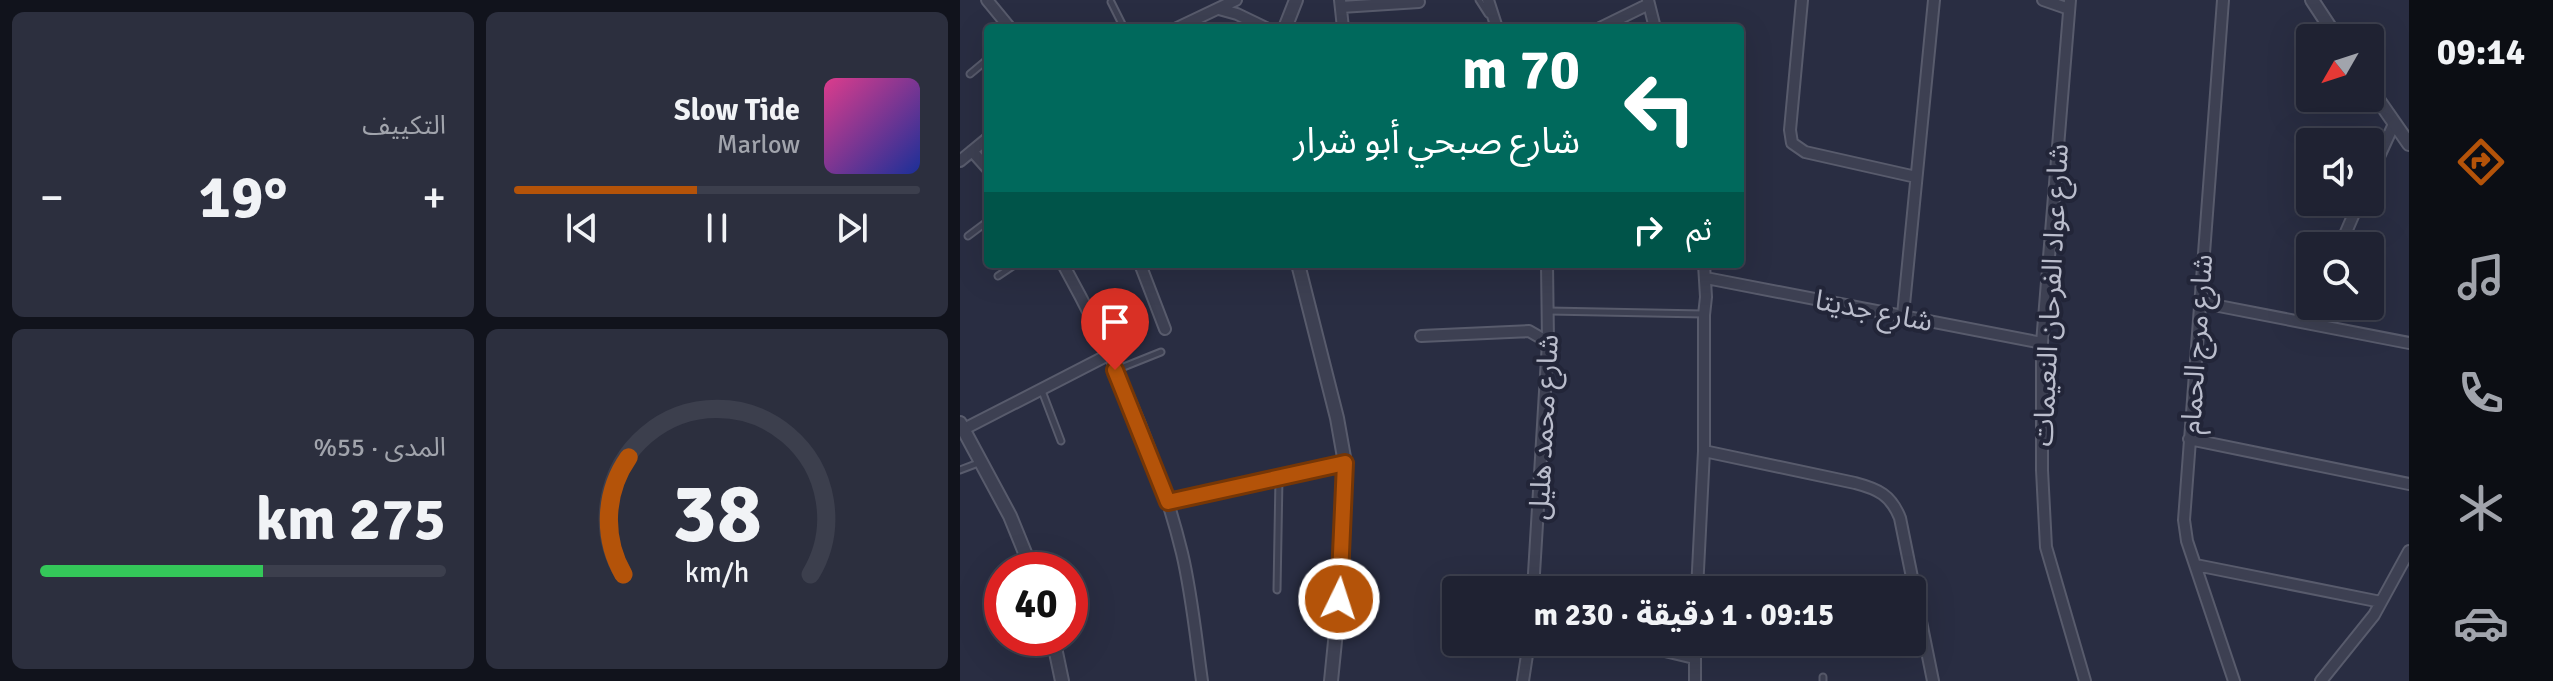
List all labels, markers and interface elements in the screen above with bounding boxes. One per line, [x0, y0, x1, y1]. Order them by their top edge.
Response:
north arrow [2296, 24, 2384, 112]
map controls [2296, 24, 2384, 320]
text: 09:14 [2437, 30, 2525, 75]
text: 70 m [1462, 35, 1580, 104]
icon: left [1608, 56, 1712, 160]
text: Slow Tide [674, 92, 800, 129]
text: التكييف [362, 110, 446, 142]
text: شارع صبحي أبو شرار [1293, 119, 1580, 164]
button: sound [2296, 128, 2384, 216]
text: Marlow [717, 129, 800, 161]
icon: directions [2453, 134, 2509, 190]
street label: شارع عواد الفرحان النعيمات [2026, 143, 2079, 447]
text: 19° [199, 161, 287, 235]
text: − [40, 171, 64, 225]
text: + [422, 171, 446, 225]
icon: previous [560, 206, 604, 250]
icon: pause [695, 206, 739, 250]
icon: next [830, 206, 874, 250]
icon: right [1626, 208, 1670, 252]
text: ثم [1686, 212, 1712, 249]
button: search [2296, 232, 2384, 320]
icon: music [2453, 249, 2509, 305]
street label: شارع مرج الحمام [2174, 253, 2223, 435]
street label: شارع جديتا [1812, 283, 1936, 342]
pin [1081, 288, 1149, 370]
icon: arrive [1093, 300, 1137, 344]
street label: شارع محمد هليل [1522, 333, 1569, 521]
icon: phone [2453, 365, 2509, 421]
text: المدى · 55% [313, 432, 446, 464]
text: 38 [672, 462, 762, 564]
icon: climate [2453, 480, 2509, 536]
text: 275 km [256, 483, 446, 557]
speed limit sign: 40 [984, 552, 1088, 656]
text: km/h [685, 555, 749, 590]
position arrow [1297, 557, 1381, 641]
icon: car [2453, 595, 2509, 651]
text: 09:15 · 1 دقيقة · 230 m [1534, 597, 1834, 634]

